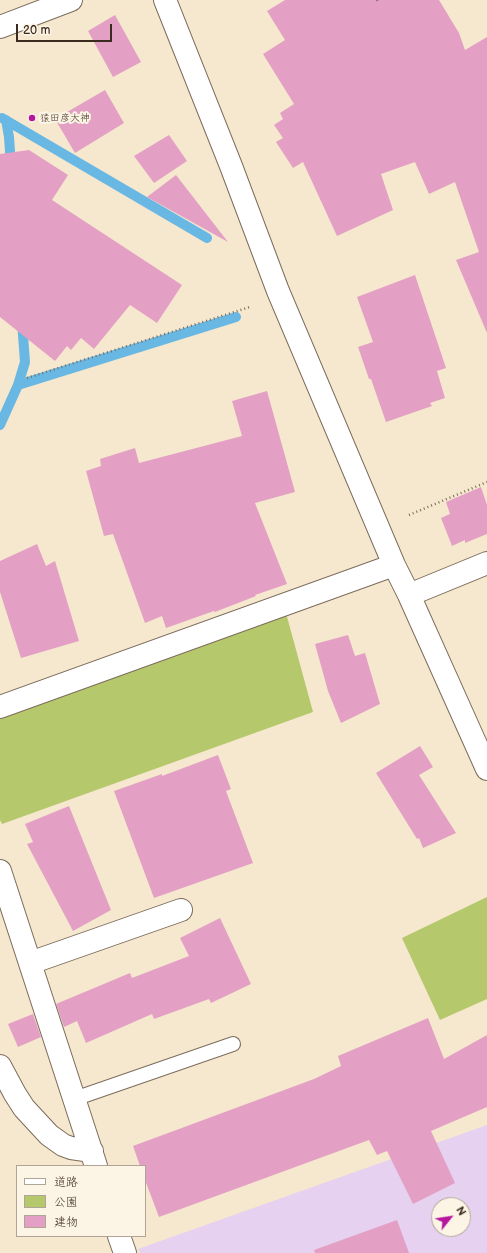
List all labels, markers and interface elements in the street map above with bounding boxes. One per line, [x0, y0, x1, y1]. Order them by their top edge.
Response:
scale bar [18, 16, 114, 42]
text: 20 m [23, 23, 50, 38]
place label: 猿田彦大神 [40, 112, 90, 124]
marker: 猿田彦大神 [27, 113, 37, 123]
legend [16, 1165, 146, 1237]
text: 道路 [54, 1175, 78, 1190]
text: 公園 [54, 1195, 78, 1210]
north arrow [431, 1197, 471, 1237]
text: N [453, 1204, 469, 1218]
text: 建物 [54, 1215, 78, 1230]

